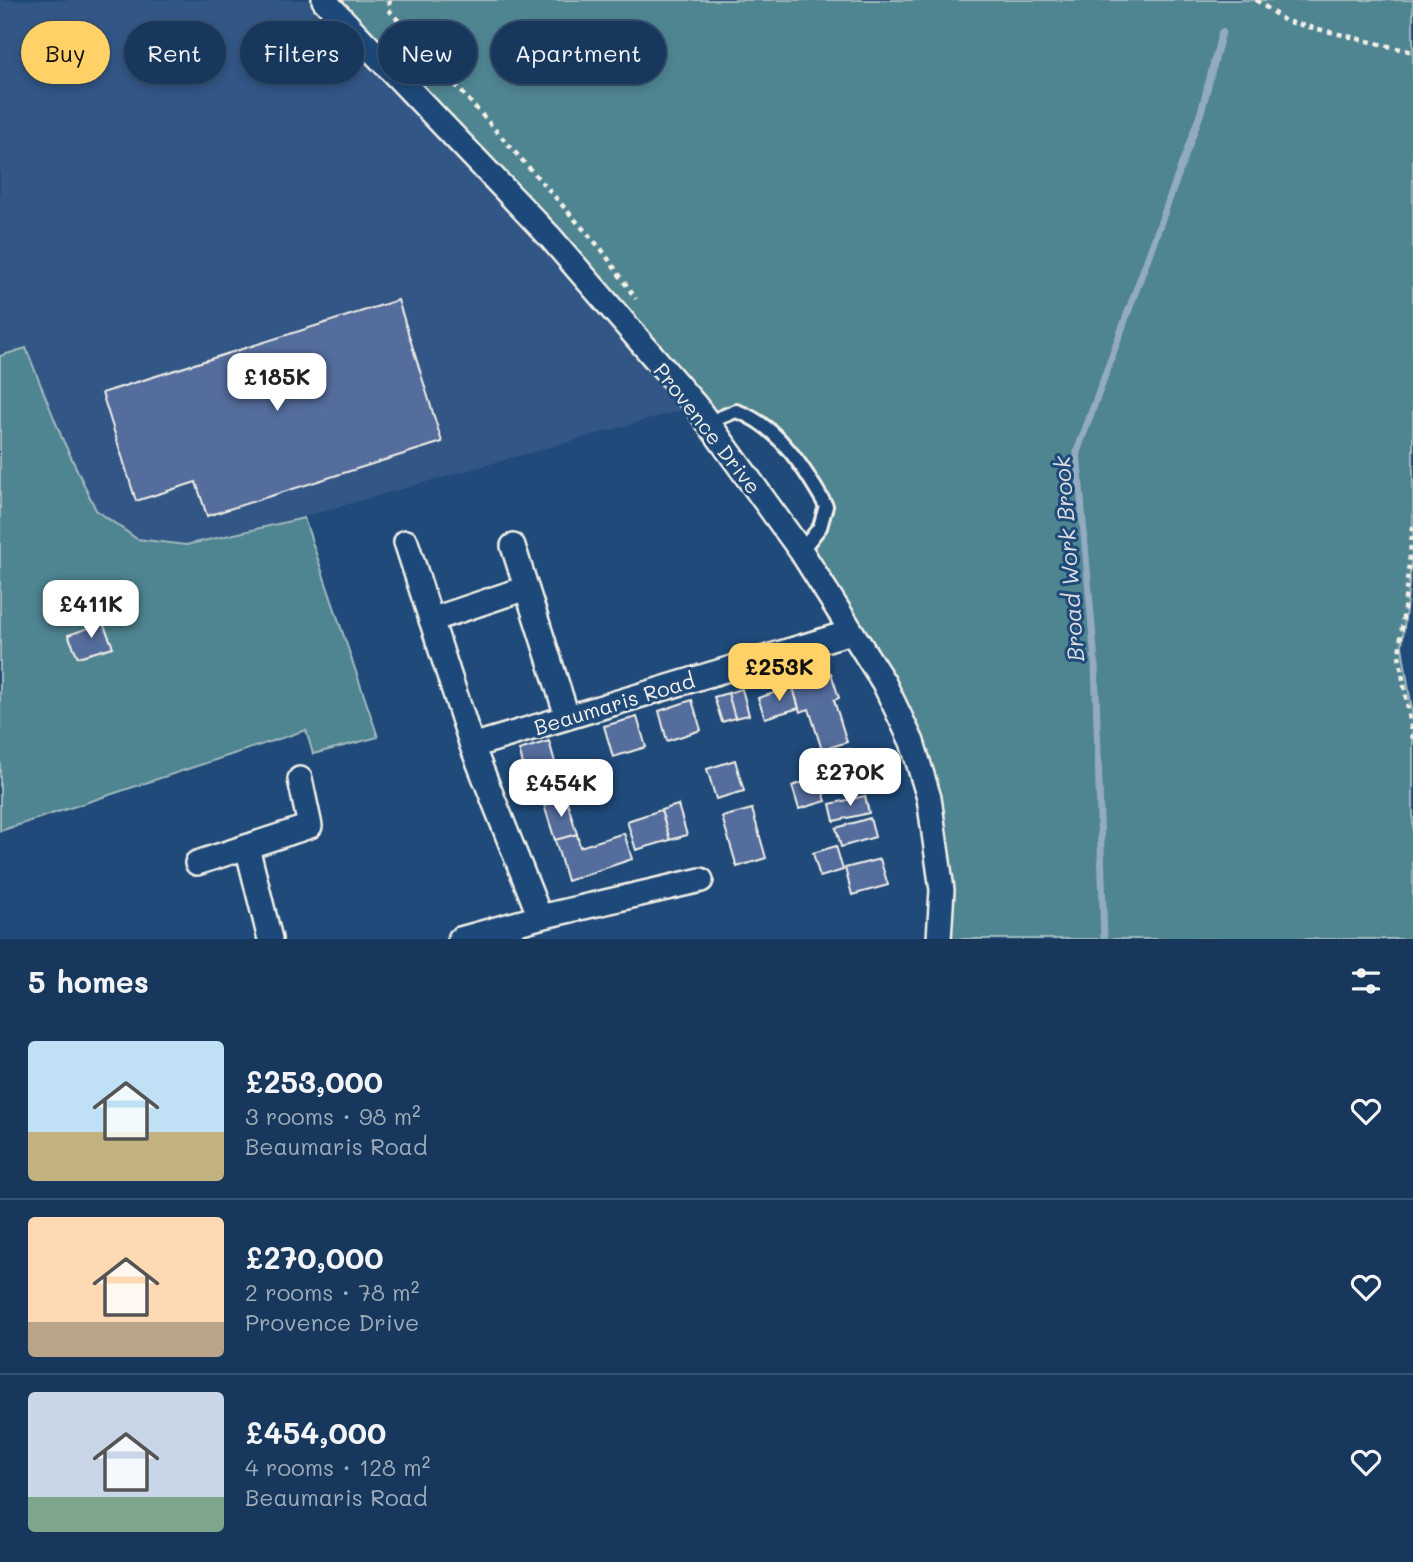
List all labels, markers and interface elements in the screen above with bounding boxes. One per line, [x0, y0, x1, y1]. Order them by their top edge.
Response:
chip: Buy [21, 21, 110, 84]
chip: Rent [124, 21, 226, 84]
chip: Filters [240, 21, 364, 84]
chip: New [378, 21, 477, 84]
chip: Apartment [491, 21, 666, 84]
pin: £185K [228, 354, 326, 413]
street label: Provence Drive [648, 357, 768, 499]
text: £185K [243, 361, 311, 391]
water label: Broad Work Brook [1046, 454, 1090, 663]
pin: £411K [42, 580, 140, 640]
text: £411K [59, 588, 123, 618]
pin: £253K [730, 644, 828, 703]
text: £253K [744, 651, 814, 681]
street label: Beaumaris Road [530, 666, 698, 740]
pin: £270K [801, 748, 899, 808]
text: £270K [815, 756, 885, 786]
pin: £454K [512, 760, 610, 819]
text: £454K [525, 767, 597, 797]
text: 5 homes [28, 961, 149, 1001]
icon: filters [1347, 962, 1385, 1000]
text: £253,000 [245, 1061, 383, 1101]
icon: home [84, 1069, 168, 1153]
icon: heart [1347, 1092, 1385, 1130]
text: 3 rooms · 98 m² [245, 1101, 421, 1131]
text: Beaumaris Road [245, 1131, 428, 1161]
text: £270,000 [245, 1237, 384, 1277]
icon: home [84, 1245, 168, 1329]
icon: heart [1347, 1268, 1385, 1306]
text: 2 rooms · 78 m² [245, 1277, 419, 1307]
text: Provence Drive [245, 1307, 419, 1337]
text: £454,000 [245, 1412, 386, 1452]
icon: home [84, 1420, 168, 1504]
icon: heart [1347, 1443, 1385, 1481]
text: 4 rooms · 128 m² [245, 1452, 430, 1482]
text: Beaumaris Road [245, 1482, 428, 1512]

